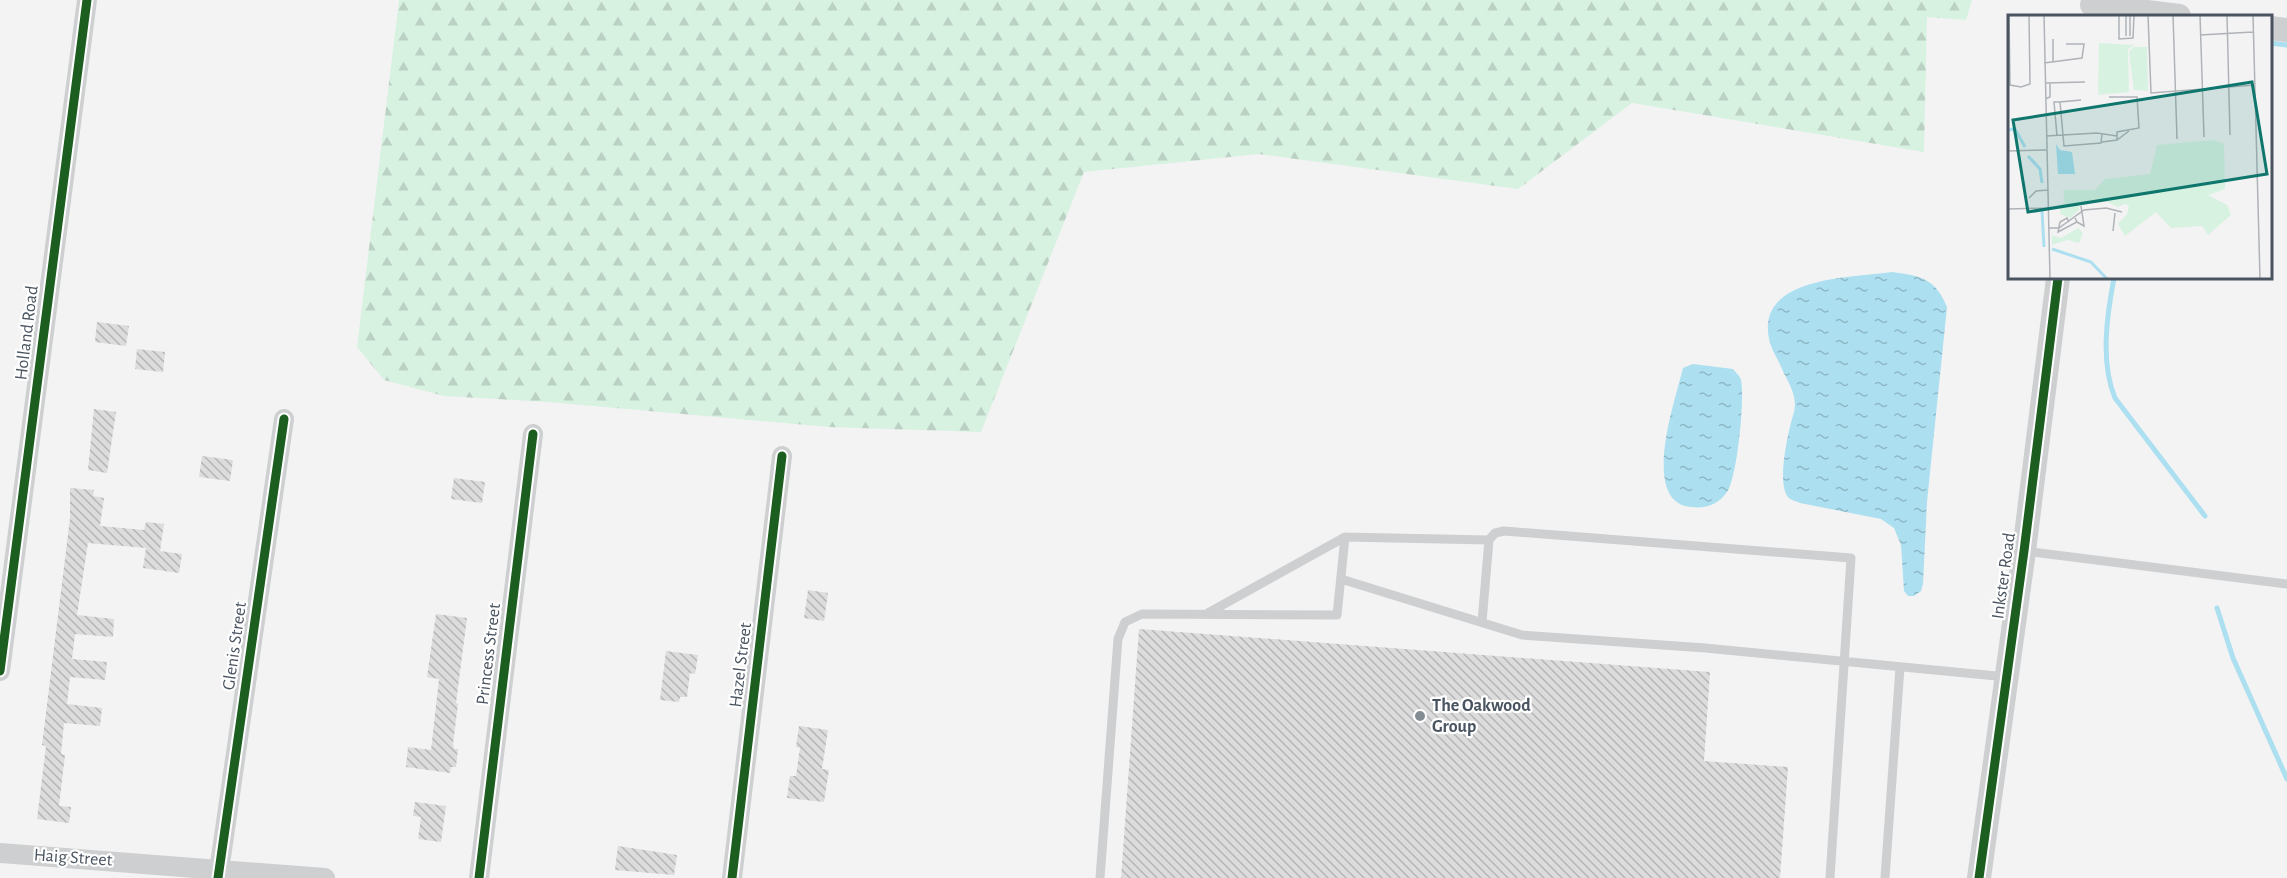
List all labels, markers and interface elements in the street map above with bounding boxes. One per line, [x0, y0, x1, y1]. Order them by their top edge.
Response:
inset map [2008, 15, 2272, 279]
street label: Holland Road [12, 285, 42, 381]
street label: Inkster Road [1989, 532, 2019, 620]
street label: Glenis Street [220, 600, 250, 691]
street label: Princess Street [474, 602, 504, 706]
street label: Hazel Street [727, 621, 755, 709]
place label: The Oakwood Group [1432, 697, 1531, 736]
marker: The Oakwood Group [1413, 709, 1427, 723]
street label: Haig Street [33, 846, 113, 870]

